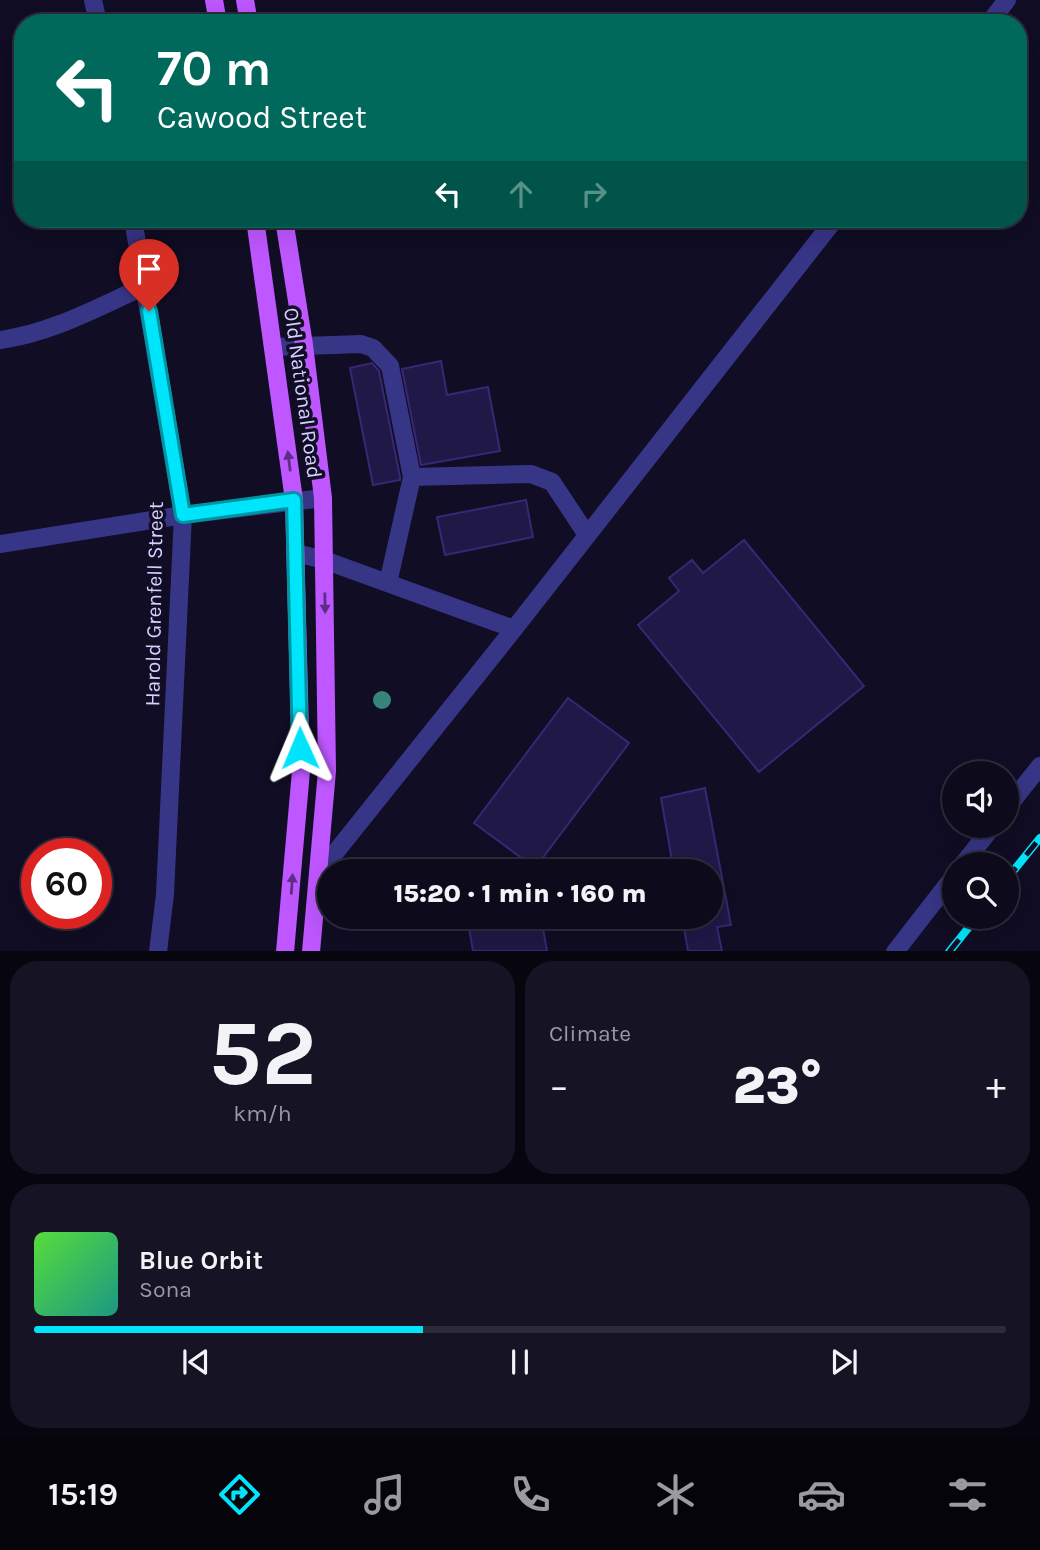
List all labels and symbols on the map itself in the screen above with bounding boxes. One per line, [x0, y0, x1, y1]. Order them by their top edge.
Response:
pin [119, 239, 179, 311]
street label: Old National Road [279, 306, 327, 480]
one-way arrow [283, 450, 294, 472]
street label: Harold Grenfell Street [140, 501, 168, 707]
one-way arrow [319, 592, 331, 614]
position arrow [263, 711, 337, 785]
speed limit sign: 60 [21, 838, 112, 929]
one-way arrow [287, 872, 298, 894]

